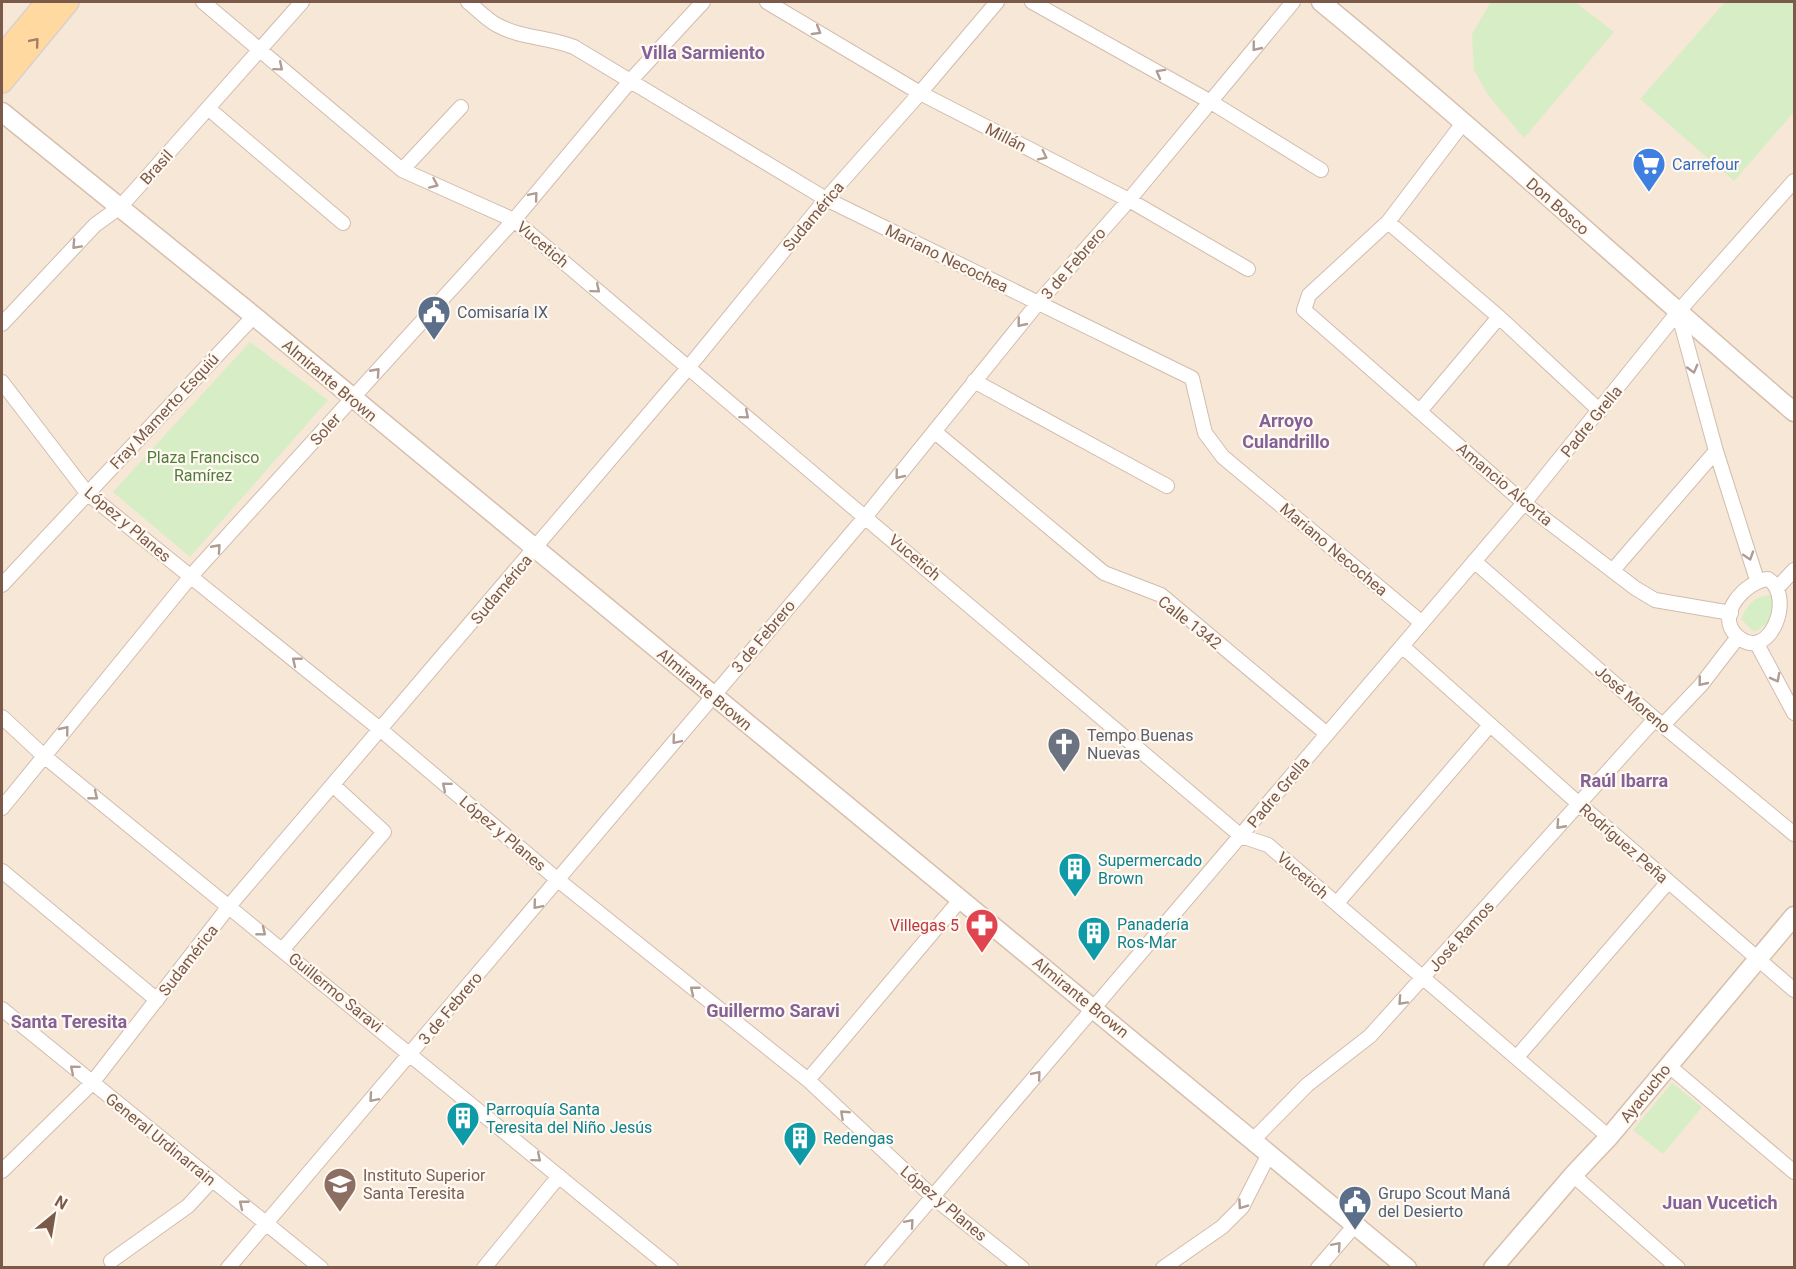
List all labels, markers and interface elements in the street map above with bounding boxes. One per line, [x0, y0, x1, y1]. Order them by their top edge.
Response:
one-way arrow [811, 24, 821, 36]
one-way arrow [28, 38, 39, 49]
one-way arrow [1252, 40, 1263, 51]
district label: Villa Sarmiento [641, 42, 765, 63]
one-way arrow [272, 60, 283, 71]
one-way arrow [1156, 69, 1166, 80]
street label: Millán [982, 119, 1029, 156]
street label: Brasil [136, 146, 177, 188]
supermarket icon: Carrefour [1631, 146, 1667, 193]
one-way arrow [1037, 149, 1047, 160]
place label: Carrefour [1672, 155, 1740, 174]
street label: Don Bosco [1522, 174, 1593, 239]
one-way arrow [428, 177, 439, 189]
street label: Sudamérica [779, 178, 848, 255]
one-way arrow [527, 192, 538, 203]
street label: Vucetich [513, 217, 573, 272]
street label: Mariano Necochea [882, 220, 1011, 296]
street label: 3 de Febrero [1037, 224, 1110, 303]
one-way arrow [72, 239, 83, 249]
one-way arrow [589, 282, 600, 293]
public building icon: Comisaría IX [416, 294, 452, 341]
place label: Comisaría IX [457, 303, 548, 322]
one-way arrow [1018, 316, 1029, 327]
street label: Almirante Brown [278, 335, 381, 426]
street label: Fray Mamerto Esquiú [106, 350, 223, 473]
one-way arrow [1686, 363, 1698, 374]
one-way arrow [369, 368, 380, 379]
street label: Padre Grella [1557, 382, 1626, 461]
one-way arrow [738, 408, 749, 419]
street label: Soler [306, 409, 345, 449]
district label: Arroyo Culandrillo [1242, 410, 1330, 452]
street label: Amancio Alcorta [1453, 439, 1556, 530]
park label: Plaza Francisco Ramírez [147, 448, 259, 485]
one-way arrow [896, 468, 907, 479]
street label: López y Planes [81, 483, 175, 566]
street label: Mariano Necochea [1276, 499, 1391, 600]
street label: Vucetich [885, 530, 945, 585]
one-way arrow [210, 544, 221, 555]
one-way arrow [1742, 550, 1755, 561]
street label: Sudamérica [467, 551, 536, 628]
street label: Calle 1342 [1154, 592, 1225, 653]
street label: 3 de Febrero [728, 596, 799, 676]
street label: Almirante Brown [653, 644, 756, 735]
one-way arrow [292, 658, 303, 669]
street label: José Moreno [1591, 662, 1674, 737]
one-way arrow [1769, 672, 1780, 682]
one-way arrow [1699, 676, 1710, 687]
one-way arrow [58, 726, 69, 737]
church icon: Tempo Buenas Nuevas [1046, 726, 1082, 773]
place label: Tempo Buenas Nuevas [1087, 726, 1193, 763]
one-way arrow [672, 733, 683, 744]
street label: Padre Grella [1243, 753, 1313, 832]
district label: Raúl Ibarra [1580, 770, 1668, 791]
one-way arrow [442, 782, 453, 793]
one-way arrow [87, 788, 98, 799]
street label: López y Planes [456, 792, 550, 875]
street label: Rodríguez Peña [1575, 800, 1672, 887]
one-way arrow [1556, 818, 1567, 829]
street label: Vucetich [1273, 848, 1332, 903]
building icon: Supermercado Brown [1057, 851, 1093, 898]
place label: Supermercado Brown [1098, 851, 1202, 888]
street label: José Ramos [1425, 897, 1498, 976]
one-way arrow [533, 898, 544, 909]
pharmacy icon: Villegas 5 [964, 907, 1000, 954]
building icon: Panadería Ros-Mar [1076, 915, 1112, 962]
place label: Panadería Ros-Mar [1117, 915, 1189, 952]
place label: Villegas 5 [890, 916, 959, 935]
street label: Sudamérica [155, 921, 222, 1000]
one-way arrow [255, 924, 266, 935]
street label: Guillermo Saravi [285, 949, 387, 1036]
street label: Almirante Brown [1029, 953, 1132, 1042]
street label: 3 de Febrero [415, 968, 486, 1048]
one-way arrow [690, 987, 701, 998]
one-way arrow [1398, 995, 1409, 1005]
district label: Guillermo Saravi [706, 1000, 840, 1021]
district label: Santa Teresita [11, 1011, 128, 1032]
street label: Ayacucho [1616, 1060, 1675, 1126]
one-way arrow [70, 1065, 81, 1076]
one-way arrow [1030, 1071, 1041, 1082]
street label: General Urdinarrain [102, 1089, 220, 1190]
one-way arrow [369, 1091, 380, 1102]
building icon: Parroquía Santa Teresita del Niño Jesús [445, 1100, 481, 1147]
place label: Parroquía Santa Teresita del Niño Jesús [486, 1100, 652, 1137]
one-way arrow [841, 1110, 851, 1121]
building icon: Redengas [782, 1120, 818, 1167]
place label: Redengas [823, 1129, 894, 1148]
one-way arrow [530, 1151, 541, 1162]
street label: López y Planes [897, 1162, 991, 1245]
school or university icon: Instituto Superior Santa Teresita [322, 1166, 358, 1213]
place label: Instituto Superior Santa Teresita [363, 1166, 486, 1203]
public building icon: Grupo Scout Maná del Desierto [1337, 1184, 1373, 1231]
place label: Grupo Scout Maná del Desierto [1378, 1184, 1510, 1221]
north arrow [24, 1185, 84, 1245]
text: N [52, 1191, 71, 1213]
district label: Juan Vucetich [1662, 1192, 1778, 1213]
one-way arrow [1238, 1198, 1249, 1209]
one-way arrow [238, 1201, 249, 1212]
one-way arrow [903, 1219, 914, 1230]
one-way arrow [1330, 1242, 1341, 1253]

